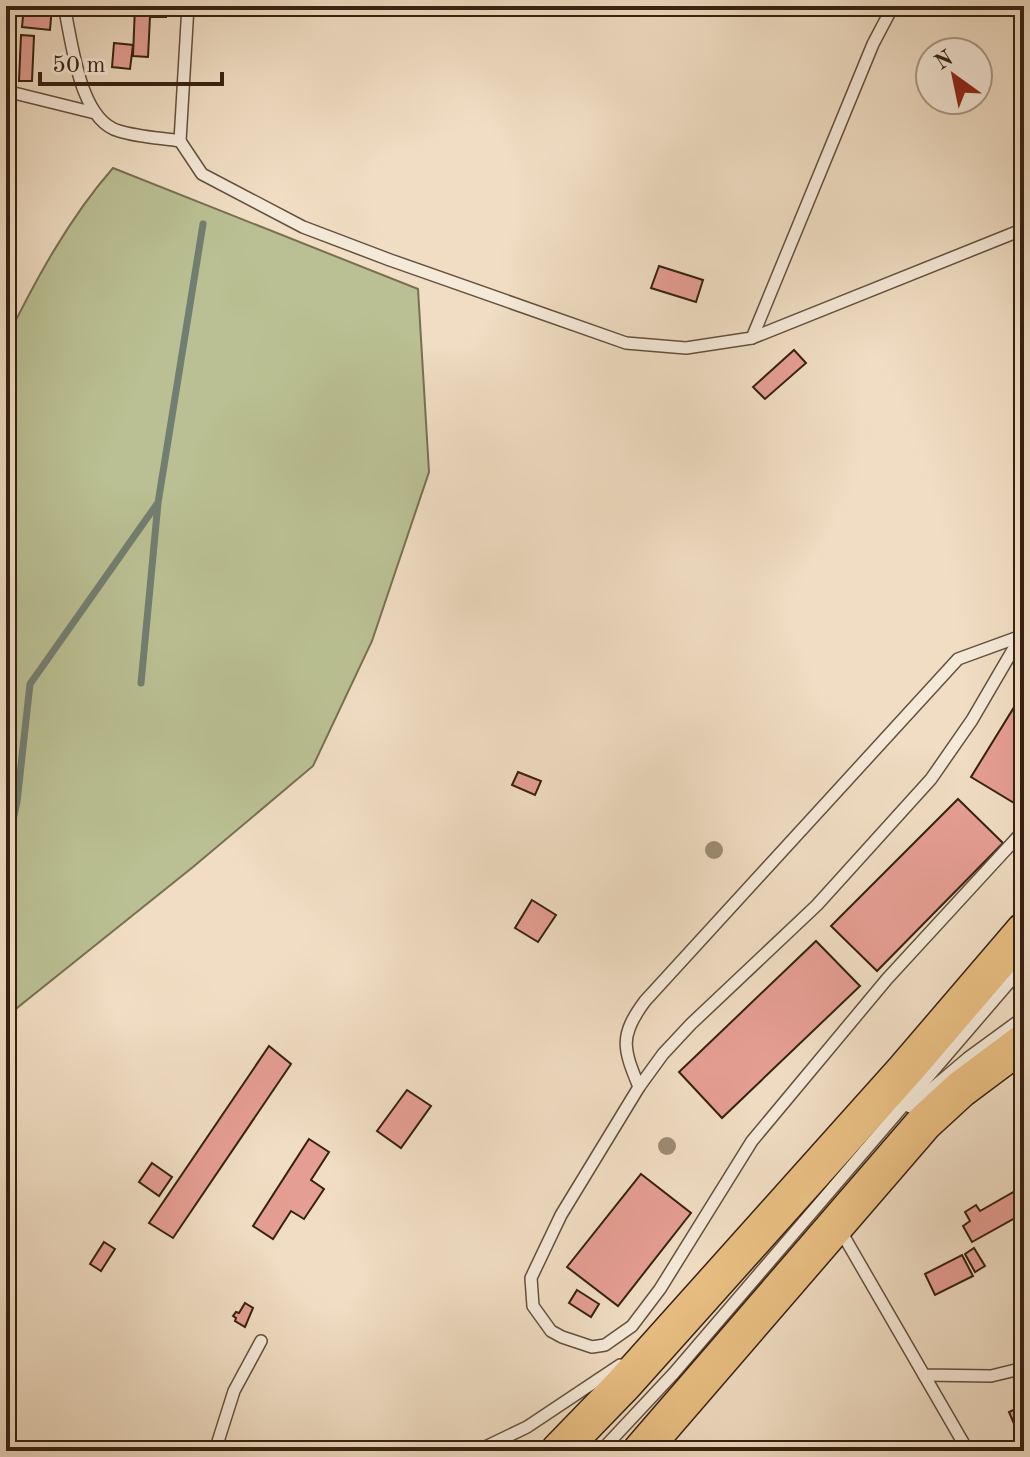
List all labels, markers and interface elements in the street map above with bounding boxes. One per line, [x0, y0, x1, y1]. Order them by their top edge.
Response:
scale bar [40, 36, 222, 86]
north arrow [914, 36, 994, 116]
text: N [931, 47, 957, 75]
text: 50 m [52, 54, 106, 78]

